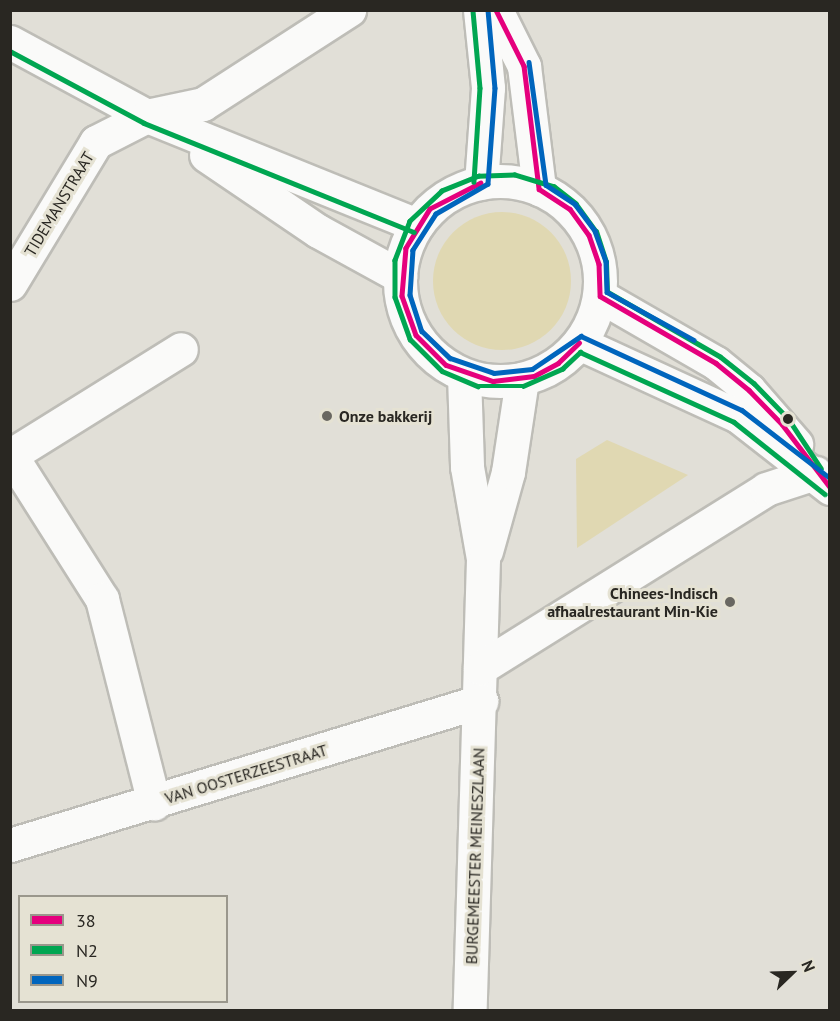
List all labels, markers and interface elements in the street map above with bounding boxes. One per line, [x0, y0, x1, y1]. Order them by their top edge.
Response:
street label: TIDEMANSTRAAT [20, 148, 98, 260]
place label: Onze bakkerij [339, 406, 432, 426]
marker: Onze bakkerij [320, 409, 334, 423]
unlabelled marker [782, 413, 794, 425]
place label: Chinees-Indisch afhaalrestaurant Min-Kie [547, 583, 718, 621]
marker: Chinees-Indisch afhaalrestaurant Min-Kie [723, 595, 737, 609]
street label: VAN OOSTERZEESTRAAT [163, 740, 329, 808]
street label: BURGEMEESTER MEINESZLAAN [462, 747, 488, 965]
legend [18, 895, 228, 1003]
text: 38 [76, 909, 96, 932]
text: N2 [76, 939, 98, 962]
north arrow [762, 943, 822, 1003]
text: N [797, 957, 820, 975]
text: N9 [76, 969, 98, 992]

